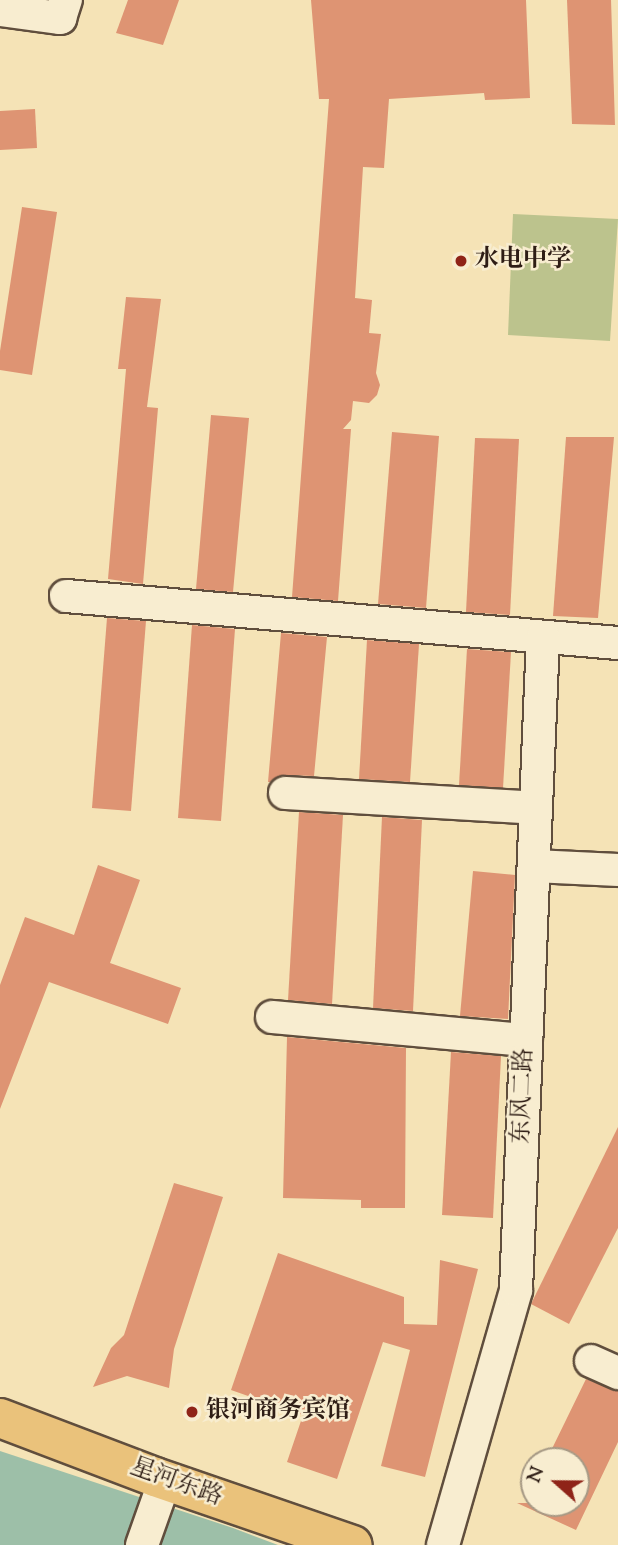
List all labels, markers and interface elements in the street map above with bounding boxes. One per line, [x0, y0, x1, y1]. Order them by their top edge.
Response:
place label: 水电中学 [475, 247, 571, 275]
marker: 水电中学 [453, 253, 469, 269]
street label: 东风二路 [508, 1048, 540, 1144]
place label: 银河商务宾馆 [206, 1398, 350, 1426]
marker: 银河商务宾馆 [184, 1404, 200, 1420]
north arrow [520, 1447, 590, 1517]
street label: 星河东路 [126, 1453, 226, 1513]
text: N [521, 1463, 552, 1487]

